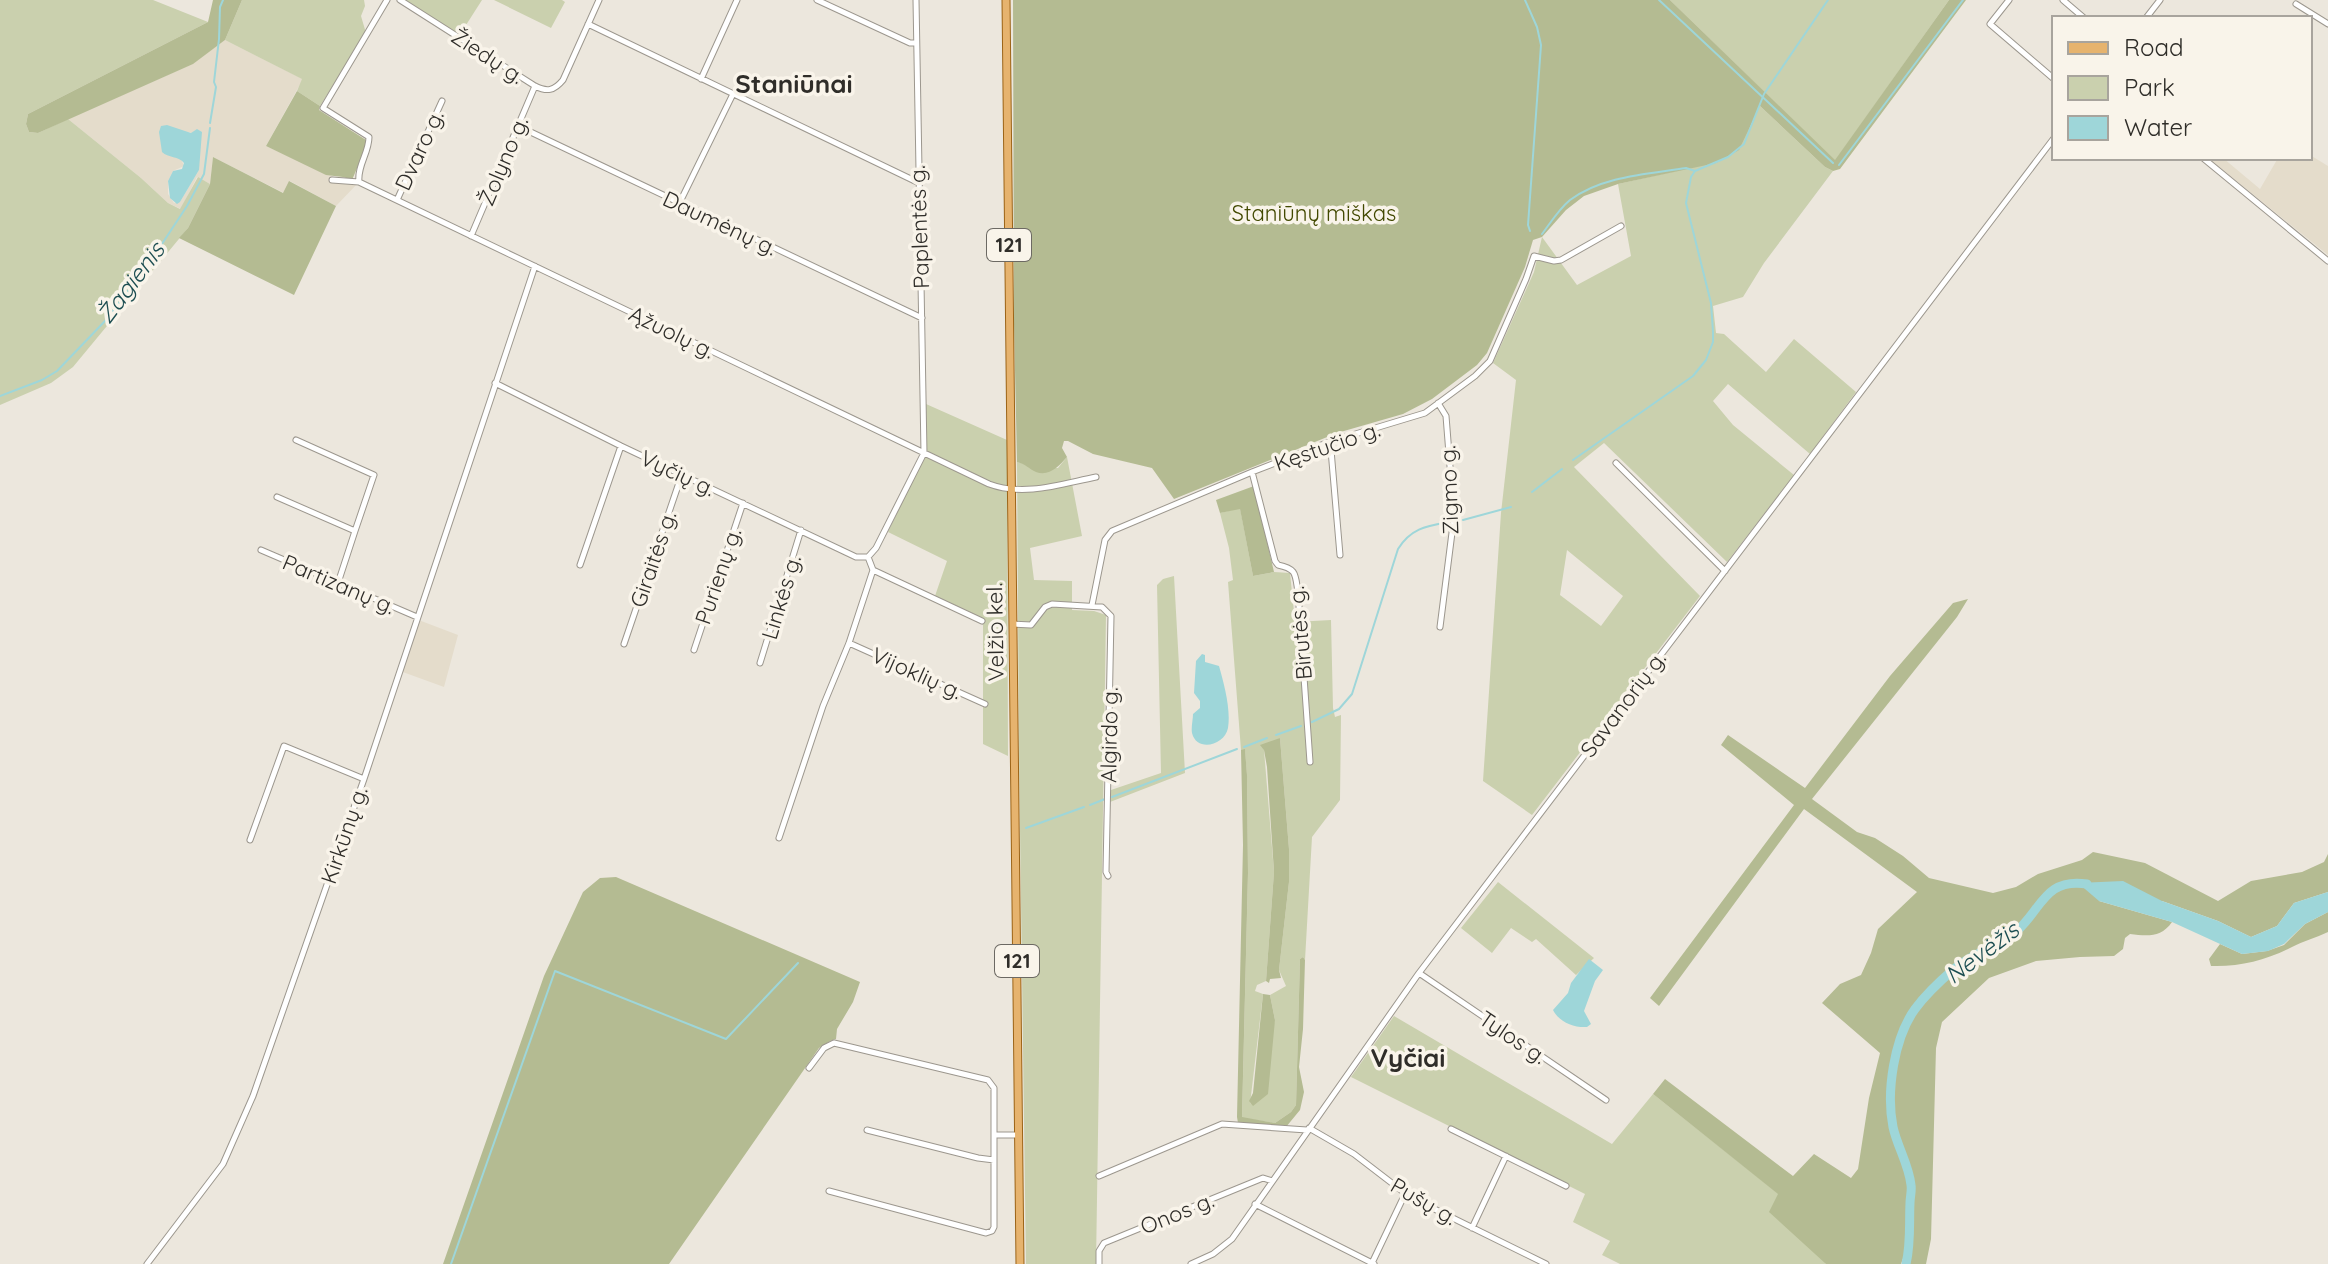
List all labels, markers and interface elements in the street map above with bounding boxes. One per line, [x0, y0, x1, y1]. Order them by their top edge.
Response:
legend [2052, 16, 2312, 160]
street label: Žiedų g. [446, 22, 530, 90]
text: Road [2124, 32, 2184, 62]
district label: Staniūnai [735, 67, 853, 100]
text: Park [2124, 72, 2175, 102]
street label: Dvaro g. [388, 105, 450, 195]
street label: Žolyno g. [472, 112, 534, 210]
text: Water [2124, 112, 2192, 142]
street label: Paplentės g. [903, 165, 935, 289]
street label: Daumėnų g. [658, 184, 782, 262]
park label: Staniūnų miškas [1232, 199, 1396, 227]
road number: 121 [987, 229, 1031, 261]
water label: Žagienis [90, 234, 171, 329]
street label: Ąžuolų g. [625, 299, 719, 365]
street label: Kęstučio g. [1270, 415, 1384, 477]
street label: Vyčių g. [636, 444, 720, 502]
street label: Zigmo g. [1433, 445, 1465, 535]
street label: Giraitės g. [623, 507, 683, 611]
street label: Purienų g. [688, 524, 748, 628]
street label: Partizanų g. [278, 548, 400, 620]
street label: Linkės g. [755, 551, 807, 643]
street label: Velžio kel. [980, 582, 1010, 682]
street label: Birutės g. [1282, 585, 1318, 681]
street label: Vijoklių g. [867, 641, 967, 705]
street label: Savanorių g. [1574, 645, 1672, 763]
street label: Algirdo g. [1094, 687, 1124, 783]
street label: Kirkūnų g. [314, 783, 374, 887]
water label: Nevėžis [1938, 914, 2026, 990]
road number: 121 [995, 945, 1039, 977]
street label: Tylos g. [1474, 1004, 1552, 1070]
district label: Vyčiai [1370, 1041, 1446, 1074]
street label: Pušų g. [1386, 1171, 1462, 1231]
street label: Onos g. [1136, 1186, 1218, 1240]

